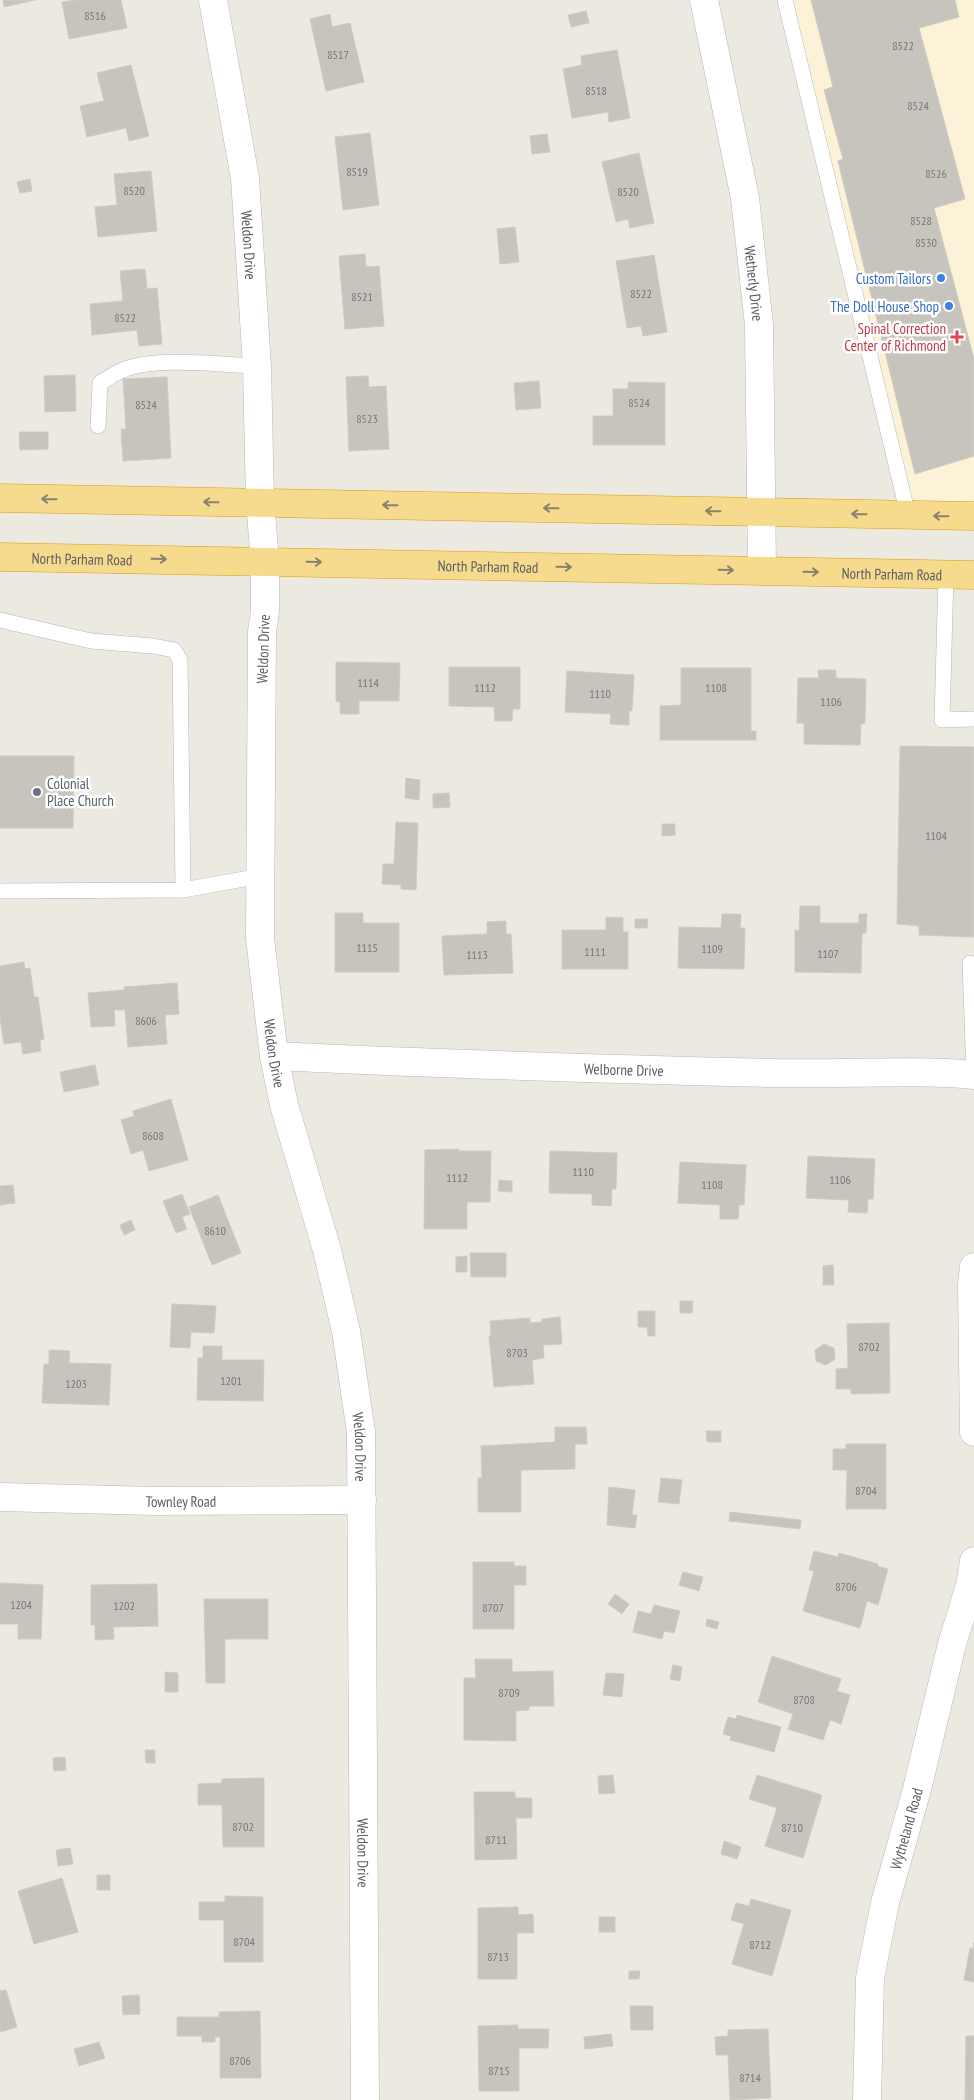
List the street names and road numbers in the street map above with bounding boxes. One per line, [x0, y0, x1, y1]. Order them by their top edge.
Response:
street label: Weldon Drive [238, 210, 261, 280]
street label: Wetherly Drive [741, 244, 768, 322]
street label: North Parham Road [31, 548, 133, 569]
street label: North Parham Road [437, 556, 538, 576]
street label: North Parham Road [841, 563, 942, 584]
street label: Weldon Drive [252, 614, 274, 684]
street label: Weldon Drive [260, 1018, 290, 1089]
street label: Welborne Drive [584, 1058, 664, 1080]
street label: Weldon Drive [349, 1411, 371, 1482]
street label: Townley Road [145, 1491, 216, 1511]
street label: Wytheland Road [885, 1785, 926, 1871]
street label: Weldon Drive [354, 1818, 373, 1888]

